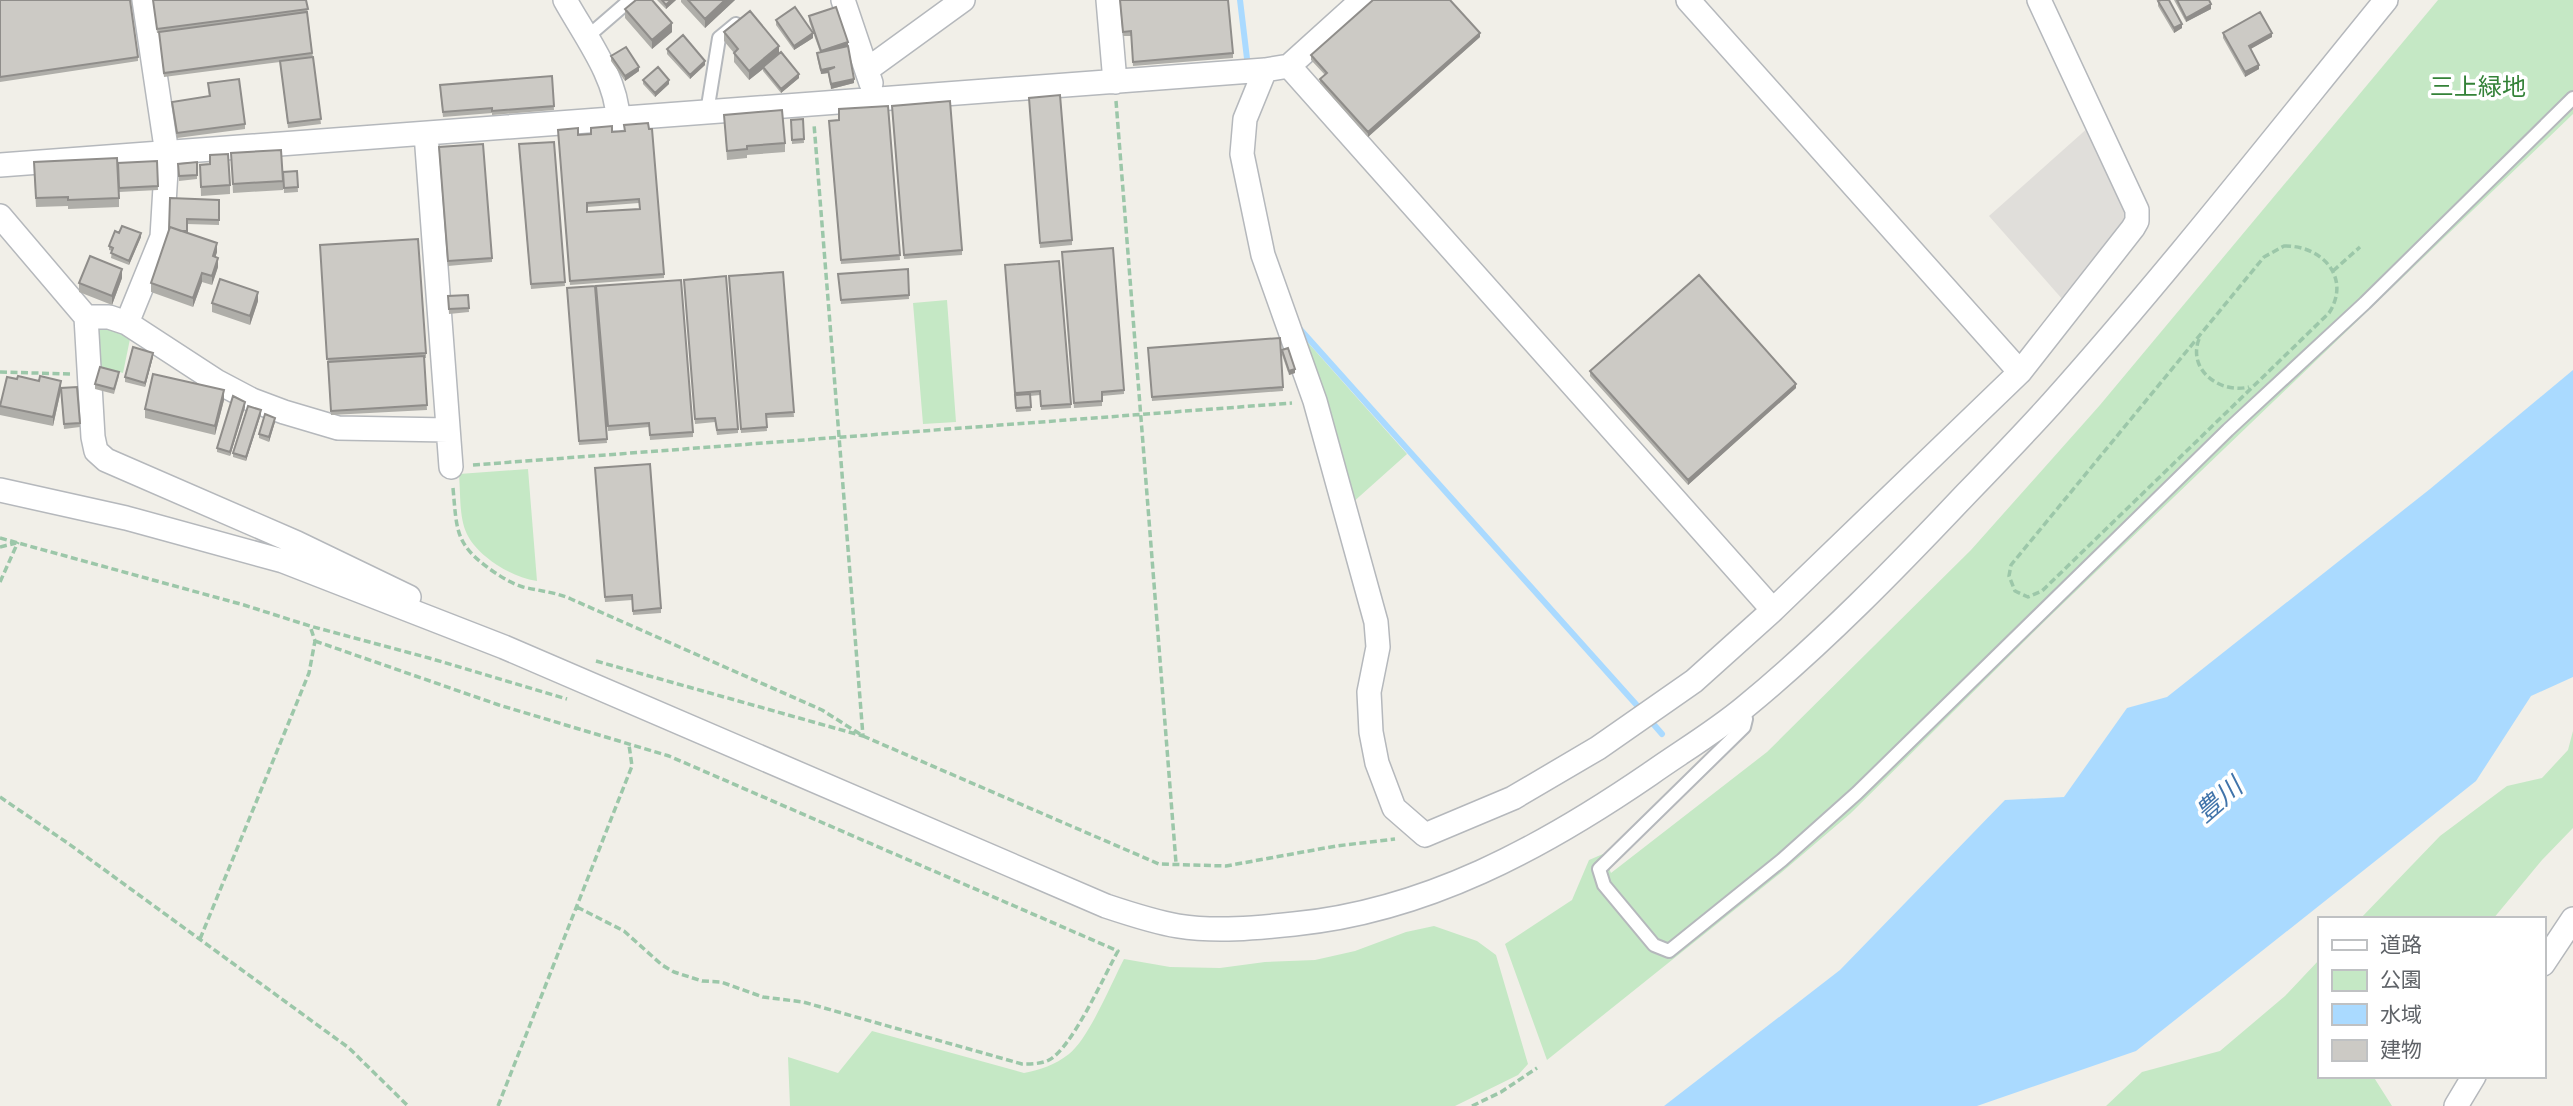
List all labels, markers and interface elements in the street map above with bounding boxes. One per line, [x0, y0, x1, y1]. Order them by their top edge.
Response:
park label: 三上緑地 [2430, 70, 2526, 105]
water label: 豊川 [2187, 767, 2253, 831]
legend [2318, 917, 2545, 1078]
text: 道路 [2380, 930, 2422, 960]
text: 公園 [2380, 965, 2422, 995]
text: 水域 [2380, 1000, 2422, 1030]
text: 建物 [2380, 1035, 2422, 1065]

